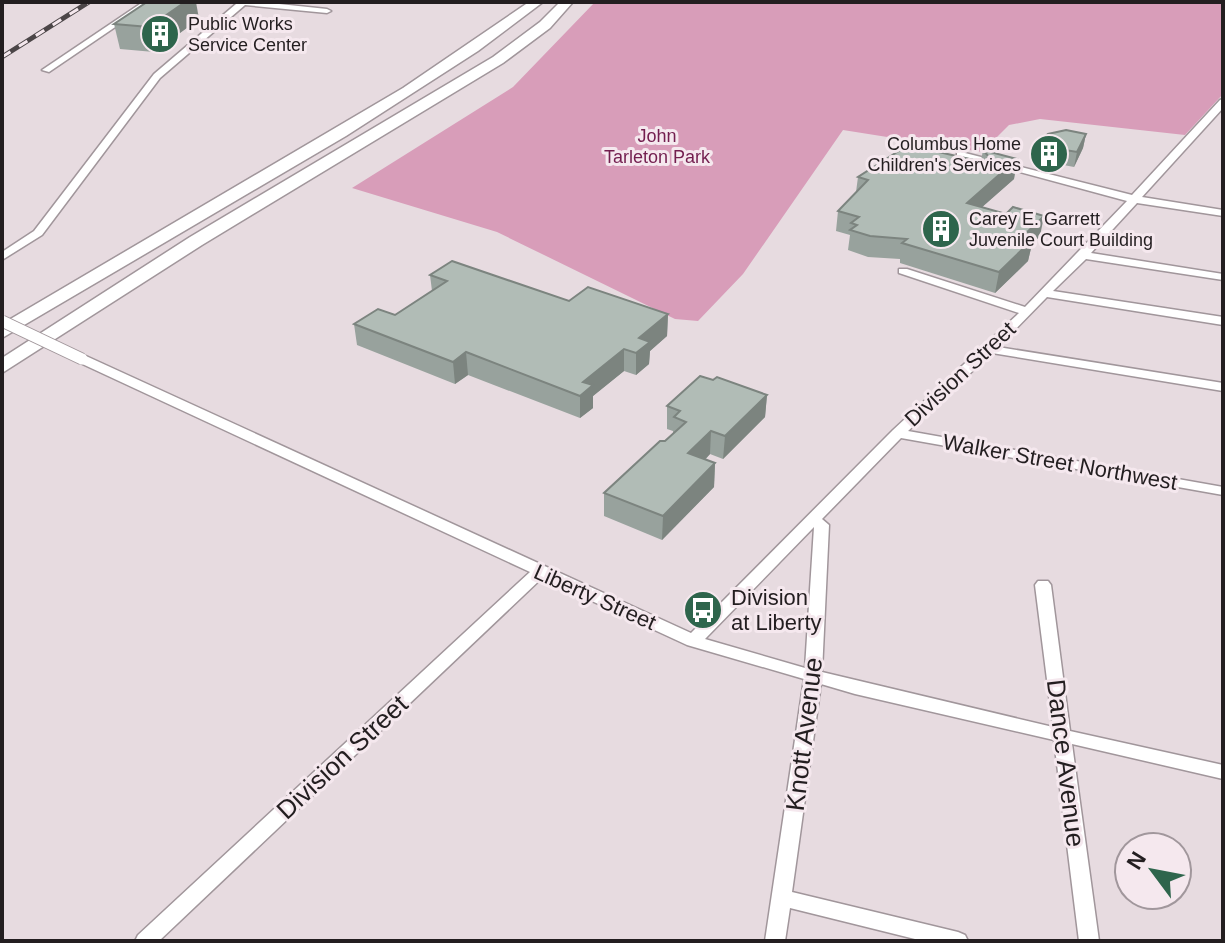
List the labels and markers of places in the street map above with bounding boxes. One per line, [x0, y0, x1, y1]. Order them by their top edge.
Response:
building icon: Public Works Service Center [139, 13, 181, 55]
place label: Public Works Service Center [188, 14, 307, 55]
building icon: Columbus Home Children's Services [1028, 133, 1070, 175]
place label: Columbus Home Children's Services [868, 134, 1021, 175]
building icon: Carey E. Garrett Juvenile Court Building [920, 208, 962, 250]
place label: Carey E. Garrett Juvenile Court Building [969, 209, 1153, 250]
place label: Division at Liberty [731, 585, 822, 635]
bus stop icon: Division at Liberty [682, 589, 724, 631]

